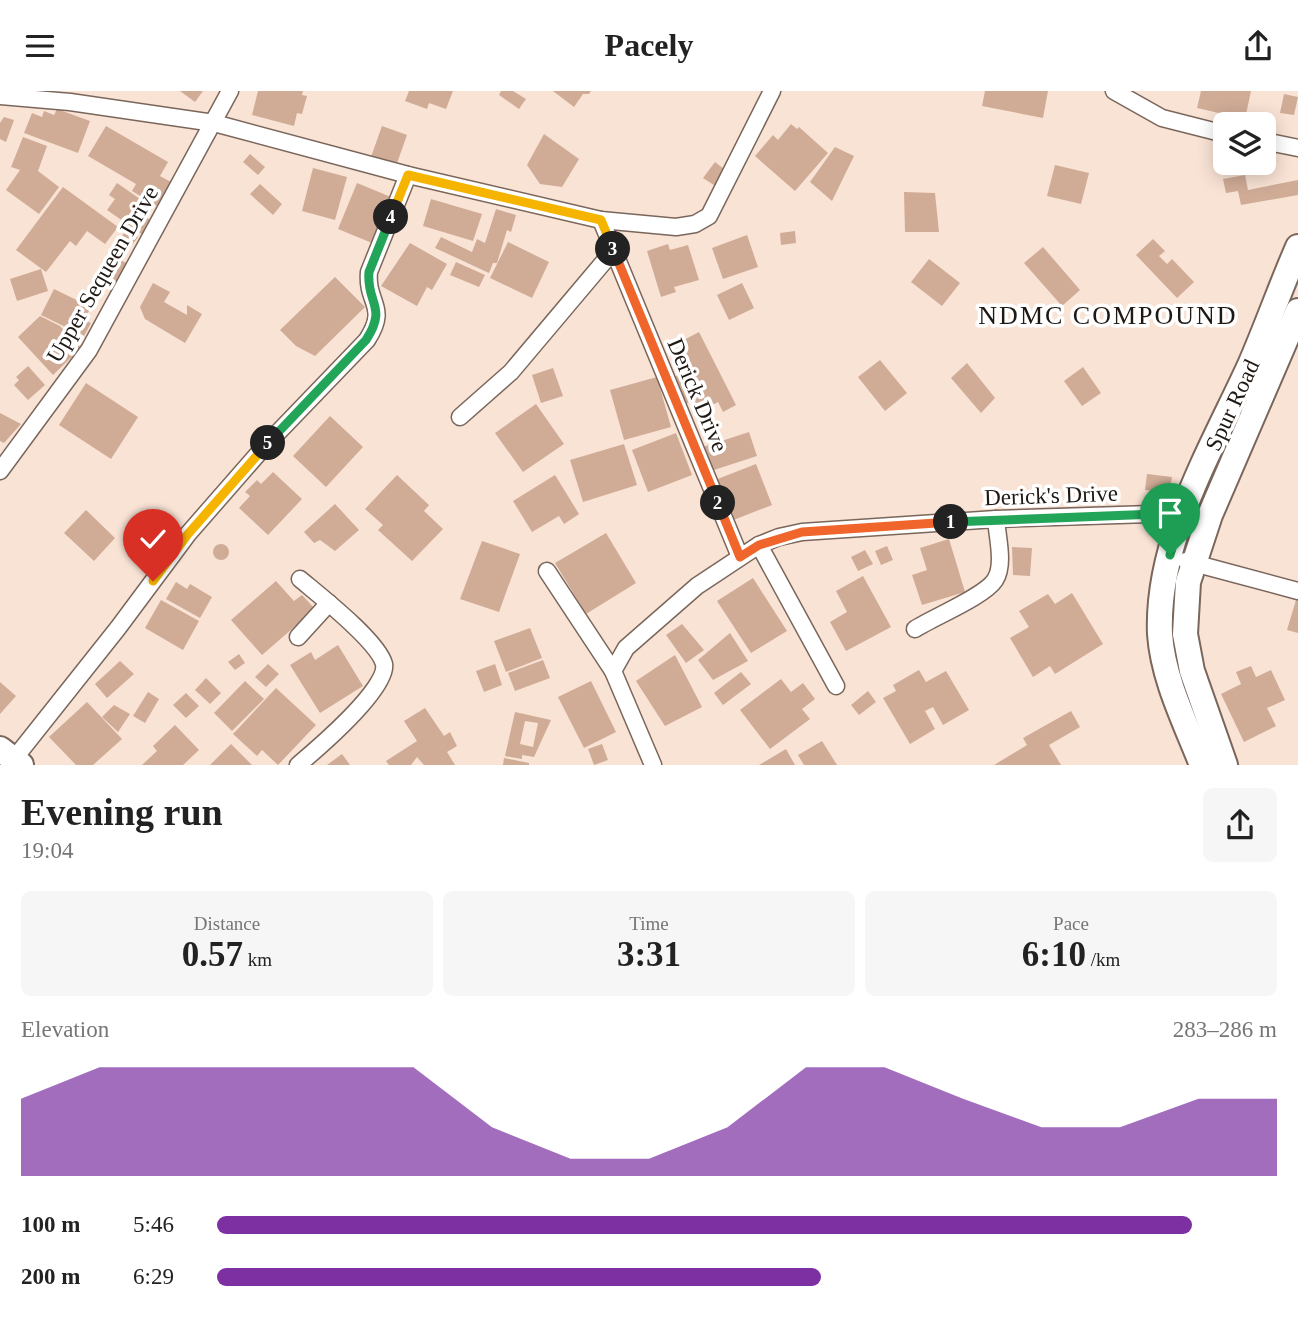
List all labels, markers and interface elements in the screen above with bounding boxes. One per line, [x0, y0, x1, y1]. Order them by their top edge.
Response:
icon: menu [21, 27, 59, 65]
text: Pacely [605, 27, 693, 63]
icon: share [1239, 27, 1277, 65]
map controls [1213, 112, 1276, 175]
button: layers [1213, 112, 1276, 175]
street label: Upper Sequeen Drive [42, 182, 163, 367]
pin: 4 [374, 199, 408, 235]
text: 4 [386, 206, 395, 227]
pin: 3 [596, 231, 630, 267]
text: 3 [608, 238, 617, 259]
district label: NDMC COMPOUND [978, 301, 1238, 330]
street label: Derick Drive [662, 335, 733, 456]
street label: Spur Road [1200, 355, 1265, 455]
pin: 5 [250, 425, 286, 461]
text: 5 [263, 432, 272, 453]
street label: Derick's Drive [984, 481, 1118, 510]
pin [1140, 483, 1200, 555]
pin: 2 [700, 485, 736, 521]
text: 2 [713, 492, 722, 513]
icon: arrive [1151, 494, 1189, 532]
pin: 1 [934, 505, 968, 539]
pin [123, 509, 183, 581]
text: 1 [946, 511, 955, 532]
icon: check [134, 520, 172, 558]
button: share [1203, 788, 1277, 862]
text: Evening run [21, 791, 223, 833]
text: 19:04 [21, 838, 73, 863]
text: Distance [194, 913, 260, 934]
text: Time [629, 913, 669, 934]
text: Pace [1053, 913, 1089, 934]
text: 0.57 [182, 935, 243, 974]
text: 3:31 [617, 935, 681, 974]
text: 6:10 [1022, 935, 1086, 974]
text: km [243, 949, 272, 970]
text: /km [1086, 949, 1120, 970]
text: Elevation [21, 1017, 109, 1042]
text: 283–286 m [1173, 1017, 1277, 1042]
text: 100 m [21, 1212, 80, 1237]
text: 5:46 [133, 1212, 174, 1237]
text: 200 m [21, 1264, 80, 1289]
text: 6:29 [133, 1264, 174, 1289]

